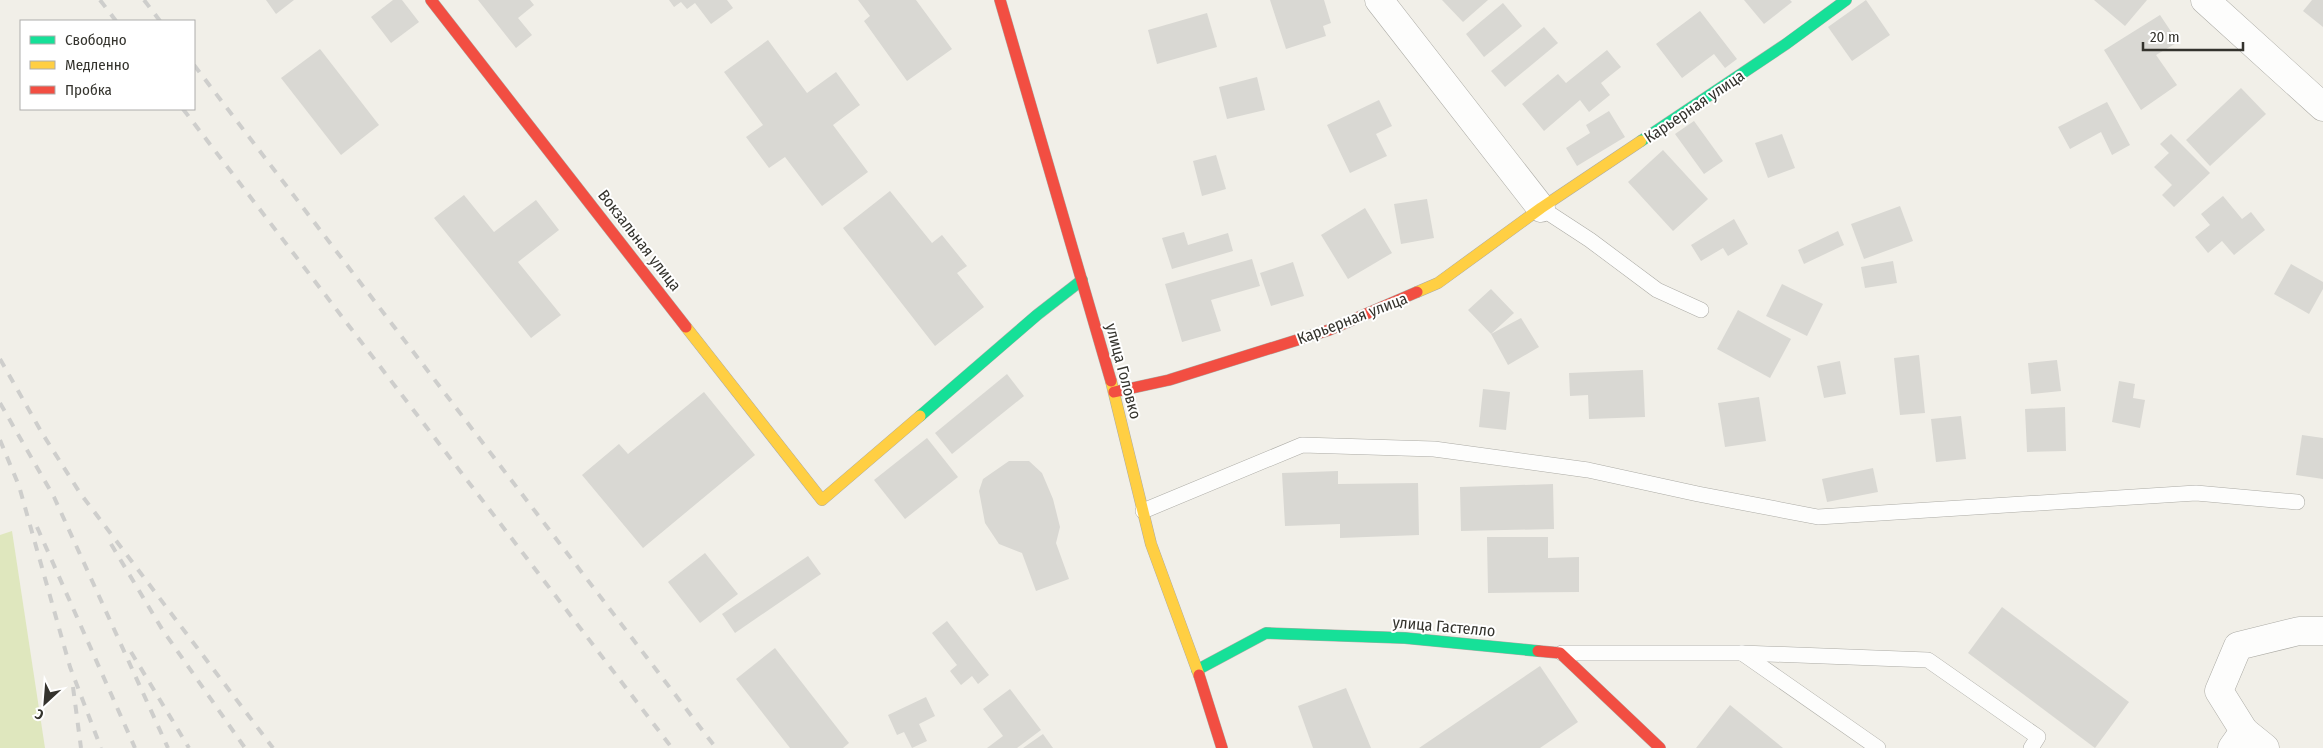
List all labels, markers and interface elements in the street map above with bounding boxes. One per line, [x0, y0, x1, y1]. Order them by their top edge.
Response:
legend [20, 20, 195, 110]
scale bar [2143, 20, 2243, 52]
text: 20 m [2150, 28, 2180, 46]
text: Свободно [65, 31, 127, 49]
text: Медленно [65, 56, 130, 74]
street label: Карьерная улица [1641, 66, 1748, 147]
text: Пробка [65, 81, 112, 99]
street label: Вокзальная улица [594, 186, 685, 295]
street label: Карьерная улица [1294, 289, 1410, 348]
street label: улица Головко [1102, 321, 1145, 421]
street label: улица Гастелло [1392, 613, 1496, 640]
north arrow [20, 678, 70, 728]
text: С [32, 705, 47, 723]

